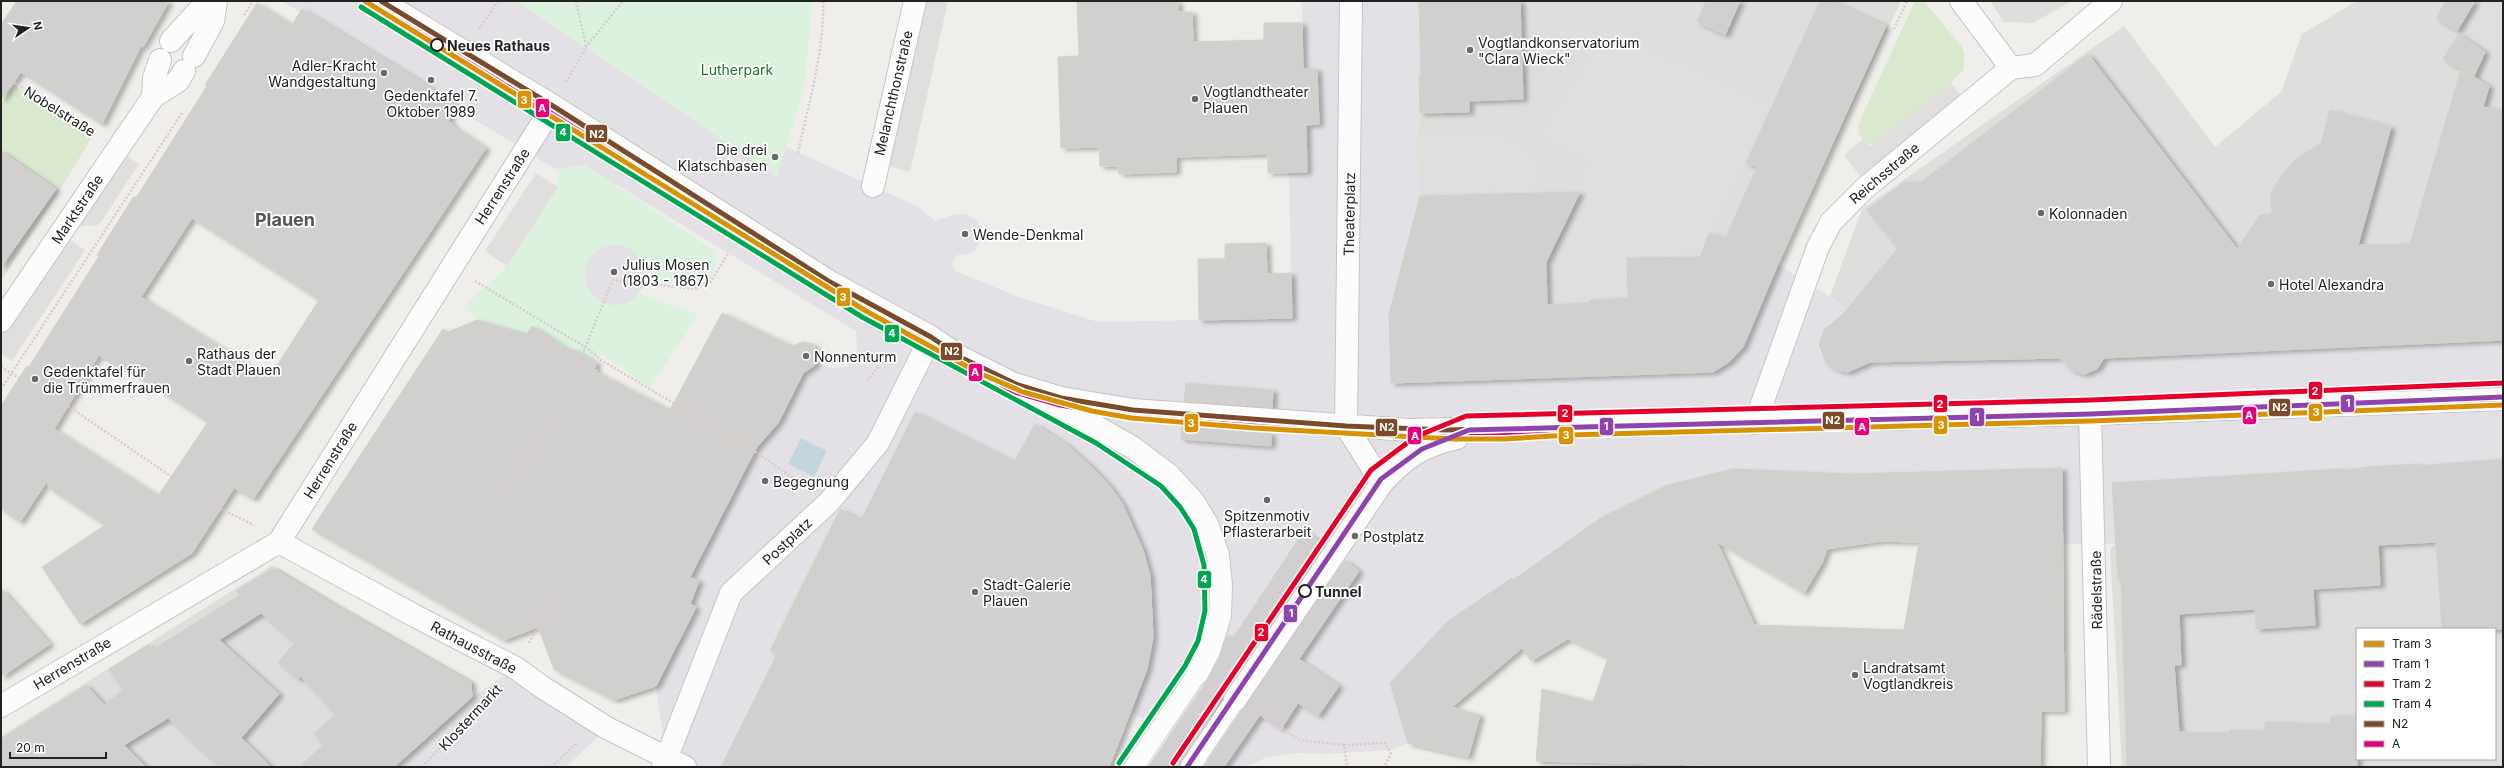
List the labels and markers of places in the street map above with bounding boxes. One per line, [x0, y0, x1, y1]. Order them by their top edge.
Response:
place label: Vogtlandkonservatorium "Clara Wieck" [1478, 34, 1640, 67]
place label: Neues Rathaus [447, 37, 550, 54]
marker: Neues Rathaus [430, 38, 444, 52]
marker: Vogtlandkonservatorium "Clara Wieck" [1465, 45, 1475, 55]
place label: Adler-Kracht Wandgestaltung [268, 57, 376, 90]
marker: Adler-Kracht Wandgestaltung [379, 68, 389, 78]
marker: Gedenktafel 7. Oktober 1989 [426, 75, 436, 85]
place label: Vogtlandtheater Plauen [1203, 83, 1309, 116]
place label: Gedenktafel 7. Oktober 1989 [384, 87, 478, 120]
marker: Vogtlandtheater Plauen [1190, 94, 1200, 104]
place label: Die drei Klatschbasen [678, 141, 767, 174]
marker: Die drei Klatschbasen [770, 152, 780, 162]
place label: Kolonnaden [2049, 205, 2127, 222]
marker: Kolonnaden [2036, 208, 2046, 218]
place label: Wende-Denkmal [973, 226, 1083, 243]
marker: Wende-Denkmal [960, 229, 970, 239]
place label: Julius Mosen (1803 - 1867) [622, 256, 710, 289]
marker: Julius Mosen (1803 - 1867) [609, 267, 619, 277]
place label: Hotel Alexandra [2279, 276, 2384, 293]
marker: Hotel Alexandra [2266, 279, 2276, 289]
place label: Rathaus der Stadt Plauen [197, 345, 281, 378]
place label: Nonnenturm [814, 348, 897, 365]
marker: Nonnenturm [801, 351, 811, 361]
marker: Rathaus der Stadt Plauen [184, 356, 194, 366]
place label: Gedenktafel für die Trümmerfrauen [43, 363, 170, 396]
marker: Gedenktafel für die Trümmerfrauen [30, 374, 40, 384]
place label: Begegnung [773, 473, 849, 490]
marker: Begegnung [760, 476, 770, 486]
marker: Spitzenmotiv Pflasterarbeit [1262, 495, 1272, 505]
place label: Spitzenmotiv Pflasterarbeit [1223, 507, 1312, 540]
place label: Postplatz [1363, 528, 1424, 545]
marker: Postplatz [1350, 531, 1360, 541]
place label: Stadt-Galerie Plauen [983, 576, 1071, 609]
place label: Tunnel [1315, 583, 1362, 600]
marker: Tunnel [1298, 584, 1312, 598]
marker: Stadt-Galerie Plauen [970, 587, 980, 597]
place label: Landratsamt Vogtlandkreis [1863, 659, 1953, 692]
marker: Landratsamt Vogtlandkreis [1850, 670, 1860, 680]

